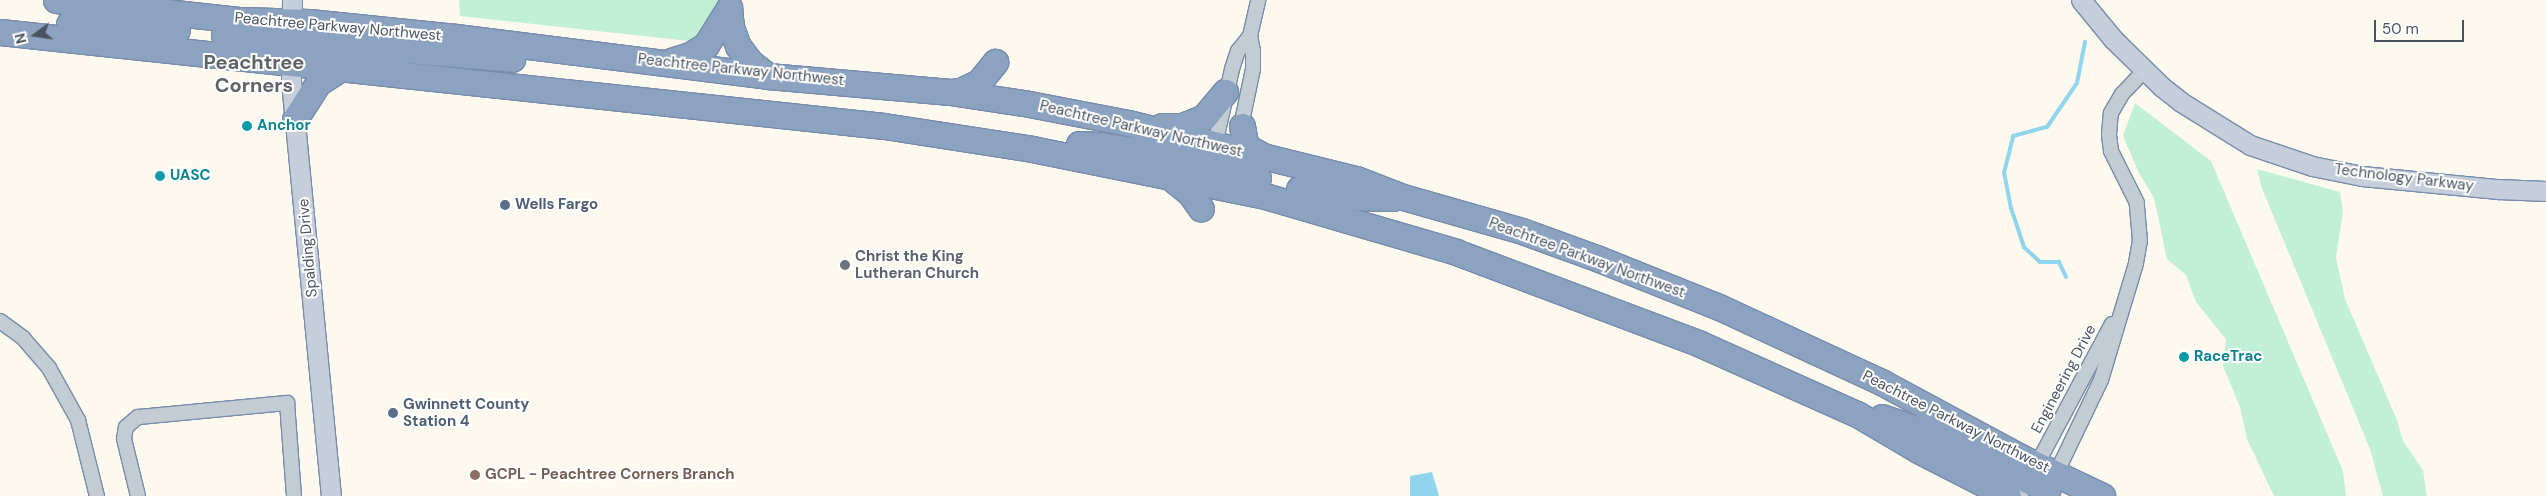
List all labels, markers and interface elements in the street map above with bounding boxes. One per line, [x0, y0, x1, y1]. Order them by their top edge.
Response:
street label: Peachtree Parkway Northwest [234, 9, 442, 45]
north arrow [10, 10, 60, 60]
scale bar [2376, 10, 2466, 42]
text: 50 m [2382, 19, 2419, 39]
text: N [10, 31, 30, 46]
district label: Peachtree Corners [204, 50, 304, 97]
street label: Peachtree Parkway Northwest [637, 50, 845, 90]
street label: Peachtree Parkway Northwest [1038, 97, 1244, 161]
place label: Anchor [257, 117, 311, 135]
marker: Anchor [241, 120, 253, 132]
street label: Technology Parkway [2333, 161, 2475, 195]
place label: UASC [170, 167, 211, 185]
marker: UASC [154, 170, 166, 182]
place label: Wells Fargo [515, 196, 598, 214]
street label: Spalding Drive [295, 198, 321, 298]
marker: Wells Fargo [499, 199, 511, 211]
street label: Peachtree Parkway Northwest [1486, 214, 1688, 302]
place label: Christ the King Lutheran Church [855, 247, 979, 282]
marker: Christ the King Lutheran Church [839, 259, 851, 271]
street label: Engineering Drive [2028, 322, 2100, 436]
place label: RaceTrac [2194, 348, 2262, 366]
marker: RaceTrac [2178, 351, 2190, 363]
street label: Peachtree Parkway Northwest [1859, 367, 2053, 477]
place label: Gwinnett County Station 4 [403, 395, 529, 430]
marker: Gwinnett County Station 4 [387, 407, 399, 419]
place label: GCPL - Peachtree Corners Branch [485, 466, 735, 484]
marker: GCPL - Peachtree Corners Branch [469, 469, 481, 481]

